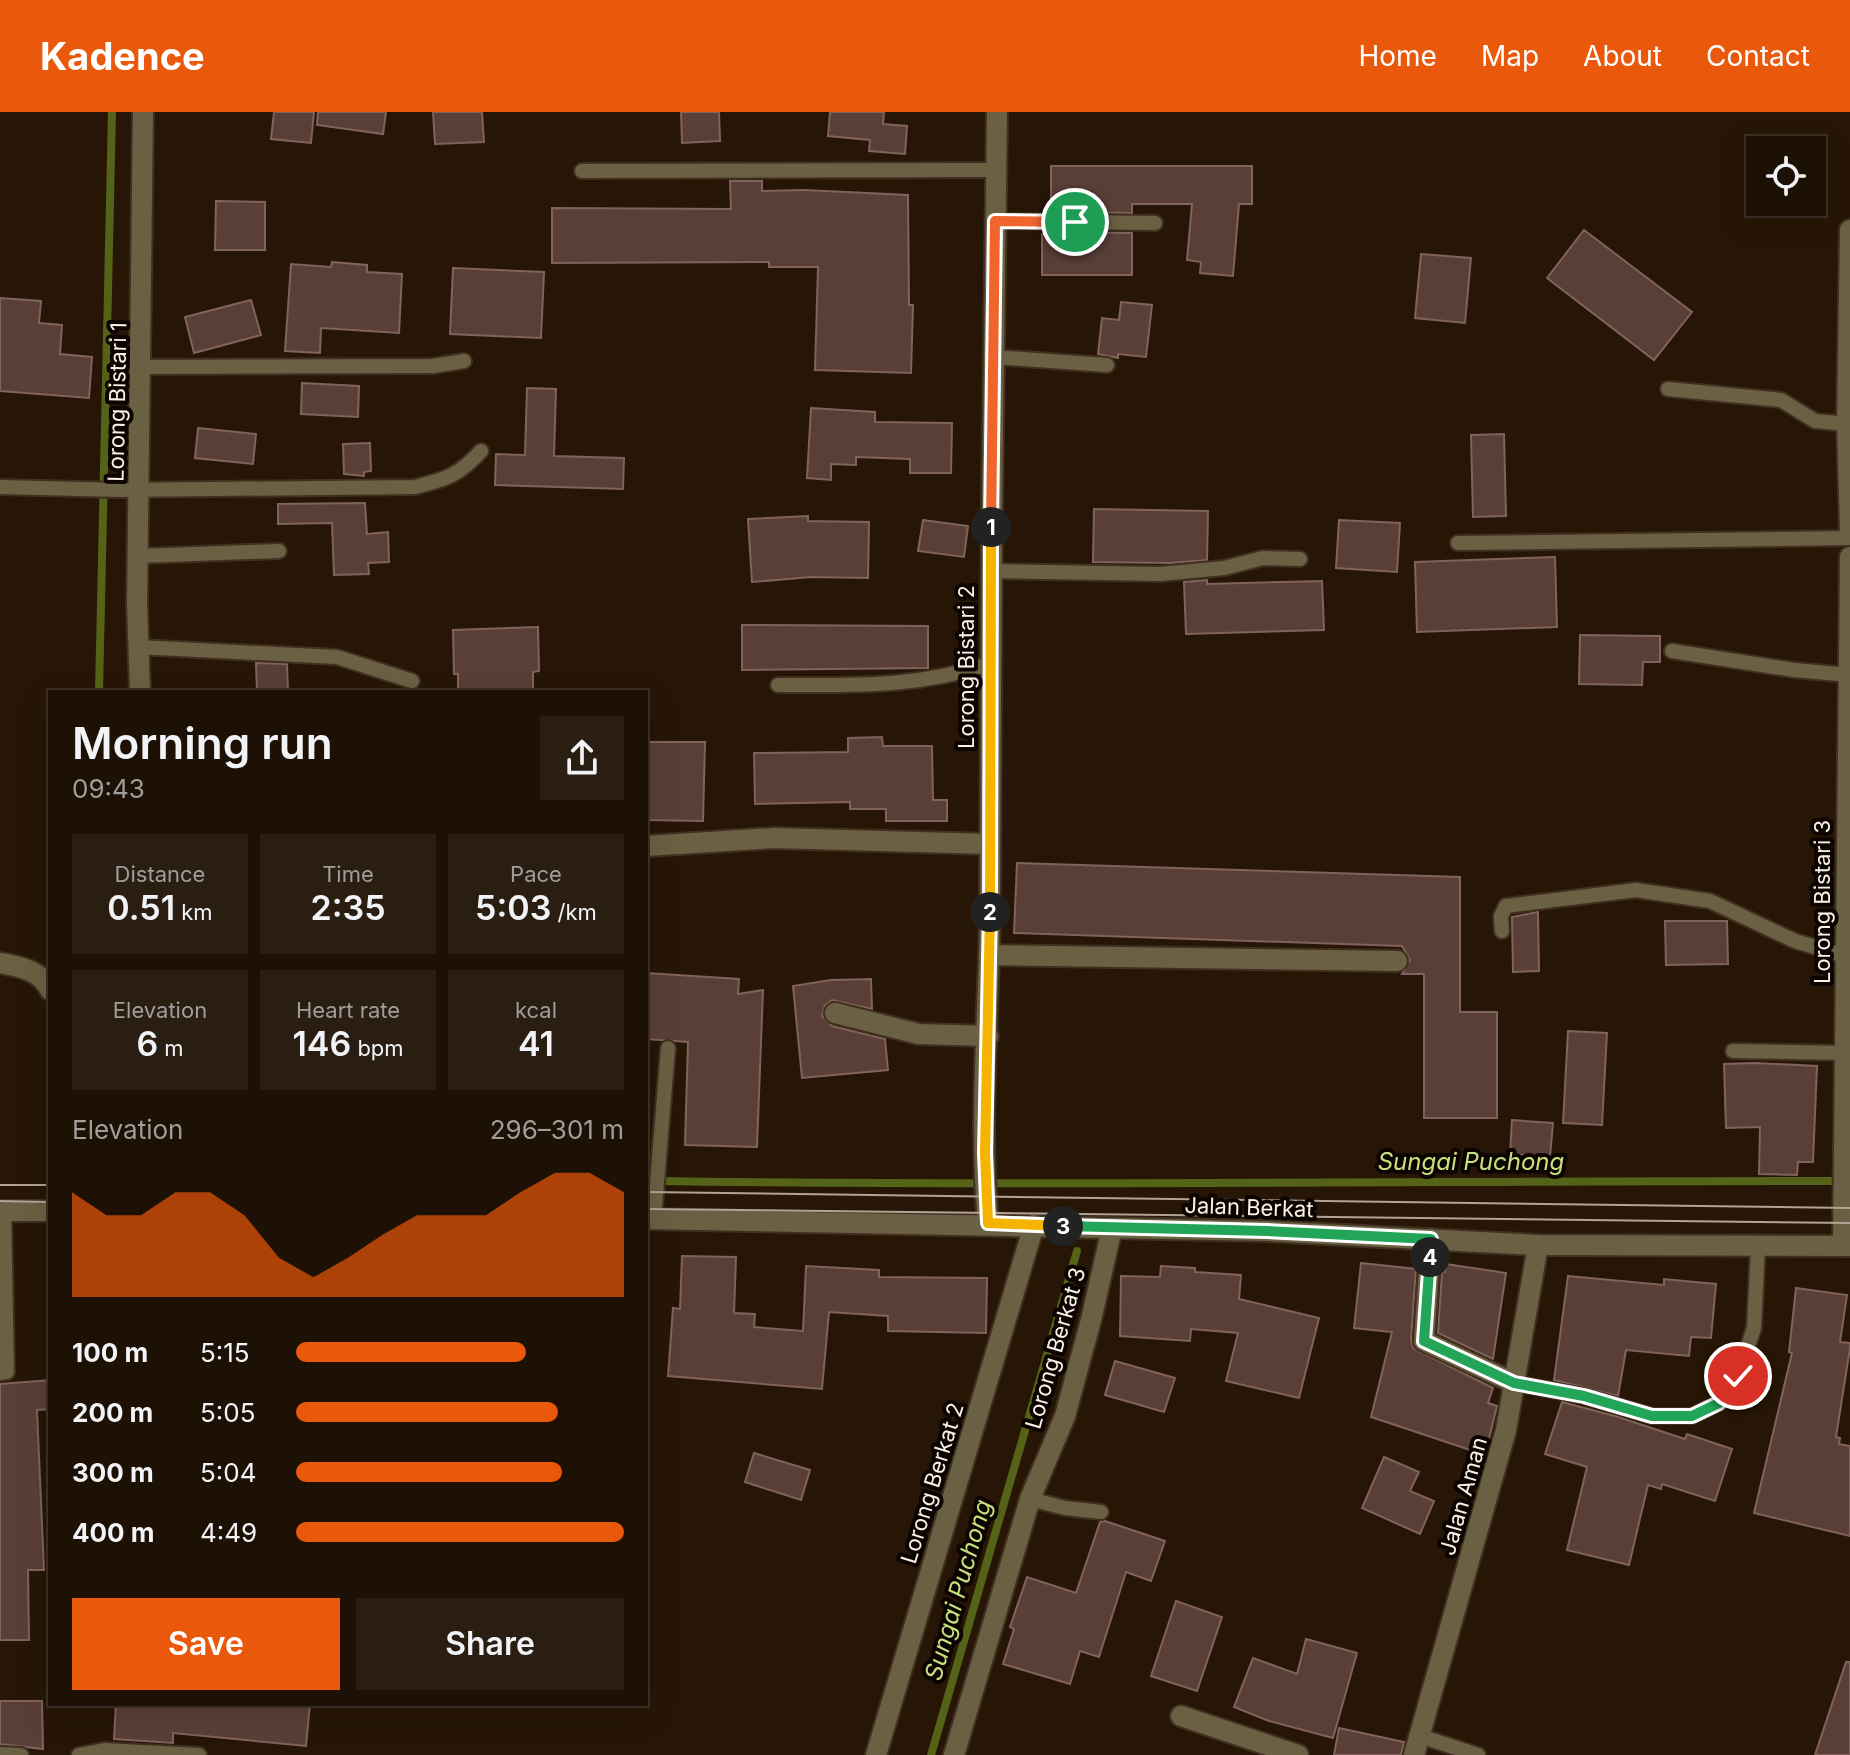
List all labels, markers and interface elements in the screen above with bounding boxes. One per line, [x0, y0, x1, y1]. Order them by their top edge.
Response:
text: Kadence [40, 33, 205, 79]
text: Home [1358, 39, 1437, 73]
text: Map [1481, 39, 1539, 73]
text: About [1583, 39, 1662, 73]
text: Contact [1706, 39, 1810, 73]
map controls [1746, 136, 1826, 216]
button: locate [1746, 136, 1826, 216]
pin [1041, 188, 1109, 256]
icon: arrive [1053, 200, 1097, 244]
street label: Lorong Bistari 1 [103, 322, 131, 482]
pin: 1 [971, 507, 1011, 547]
text: 1 [986, 514, 996, 540]
street label: Lorong Bistari 2 [953, 585, 979, 749]
text: Morning run [72, 716, 333, 770]
button: share [540, 716, 624, 800]
text: 09:43 [72, 773, 145, 804]
street label: Lorong Bistari 3 [1809, 820, 1835, 984]
text: Distance [115, 861, 205, 887]
text: Time [322, 861, 374, 887]
text: Pace [510, 861, 562, 887]
text: 0.51 [107, 887, 175, 928]
text: 2:35 [310, 887, 386, 928]
text: 5:03 [475, 887, 551, 928]
pin: 2 [970, 892, 1010, 932]
text: km [175, 899, 213, 925]
text: /km [551, 899, 597, 925]
text: 2 [983, 899, 997, 925]
text: Elevation [113, 997, 207, 1023]
text: Heart rate [296, 997, 400, 1023]
text: kcal [515, 997, 557, 1023]
text: 6 [136, 1023, 158, 1064]
text: 146 [292, 1023, 351, 1064]
text: 41 [518, 1023, 554, 1064]
text: m [158, 1035, 184, 1061]
text: bpm [351, 1035, 404, 1061]
text: Elevation [72, 1114, 183, 1145]
text: 296–301 m [490, 1114, 624, 1145]
water label: Sungai Puchong [1378, 1147, 1564, 1176]
street label: Jalan Berkat [1184, 1192, 1314, 1222]
pin: 3 [1043, 1206, 1083, 1246]
text: 3 [1056, 1213, 1070, 1239]
pin: 4 [1410, 1237, 1450, 1277]
text: 4 [1423, 1244, 1437, 1270]
street label: Lorong Berkat 3 [1020, 1264, 1090, 1432]
text: 100 m [72, 1337, 148, 1368]
text: 5:15 [200, 1337, 250, 1368]
pin [1704, 1342, 1772, 1410]
icon: check [1716, 1354, 1760, 1398]
text: 200 m [72, 1397, 153, 1428]
text: 5:05 [200, 1397, 256, 1428]
street label: Lorong Berkat 2 [895, 1400, 969, 1566]
street label: Jalan Aman [1434, 1434, 1492, 1558]
text: 300 m [72, 1457, 154, 1488]
text: 5:04 [200, 1457, 257, 1488]
water label: Sungai Puchong [918, 1496, 998, 1684]
text: 400 m [72, 1517, 155, 1548]
text: 4:49 [200, 1517, 257, 1548]
button: Save [72, 1598, 340, 1690]
button: Share [356, 1598, 624, 1690]

